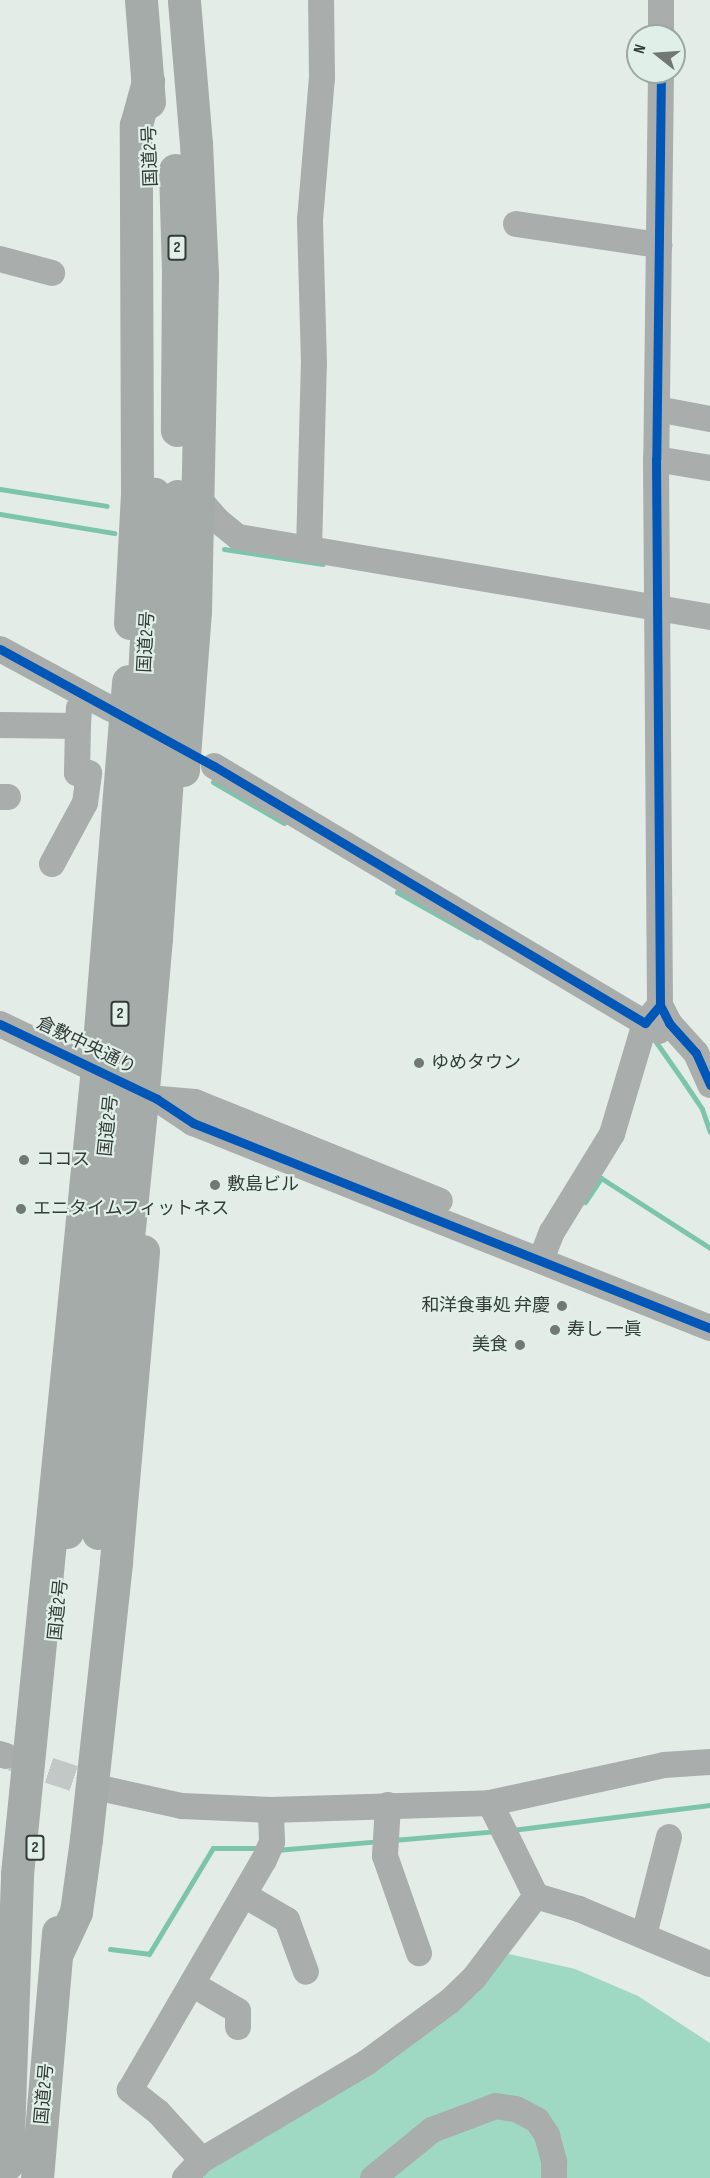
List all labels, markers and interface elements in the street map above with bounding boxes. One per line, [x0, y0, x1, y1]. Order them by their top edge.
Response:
north arrow [626, 24, 686, 84]
text: N [630, 42, 651, 56]
street label: 国道2号 [139, 125, 163, 187]
road number: 2 [166, 235, 188, 261]
street label: 国道2号 [135, 611, 159, 673]
road number: 2 [110, 1001, 130, 1027]
street label: 倉敷中央通り [33, 1013, 139, 1079]
place label: ゆめタウン [431, 1052, 521, 1074]
marker: ゆめタウン [412, 1056, 426, 1070]
street label: 国道2号 [95, 1094, 123, 1158]
place label: ココス [36, 1149, 90, 1171]
marker: ココス [17, 1153, 31, 1167]
place label: 敷島ビル [227, 1174, 299, 1196]
marker: 敷島ビル [208, 1178, 222, 1192]
place label: エニタイムフィットネス [33, 1198, 231, 1220]
marker: エニタイムフィットネス [14, 1202, 28, 1216]
place label: 和洋食事処 弁慶 [421, 1295, 550, 1317]
marker: 和洋食事処 弁慶 [555, 1299, 569, 1313]
place label: 寿し 一眞 [567, 1319, 642, 1341]
marker: 寿し 一眞 [548, 1323, 562, 1337]
place label: 美食 [472, 1334, 508, 1356]
marker: 美食 [513, 1338, 527, 1352]
street label: 国道2号 [45, 1578, 73, 1642]
road number: 2 [24, 1835, 46, 1861]
street label: 国道2号 [32, 2062, 58, 2126]

